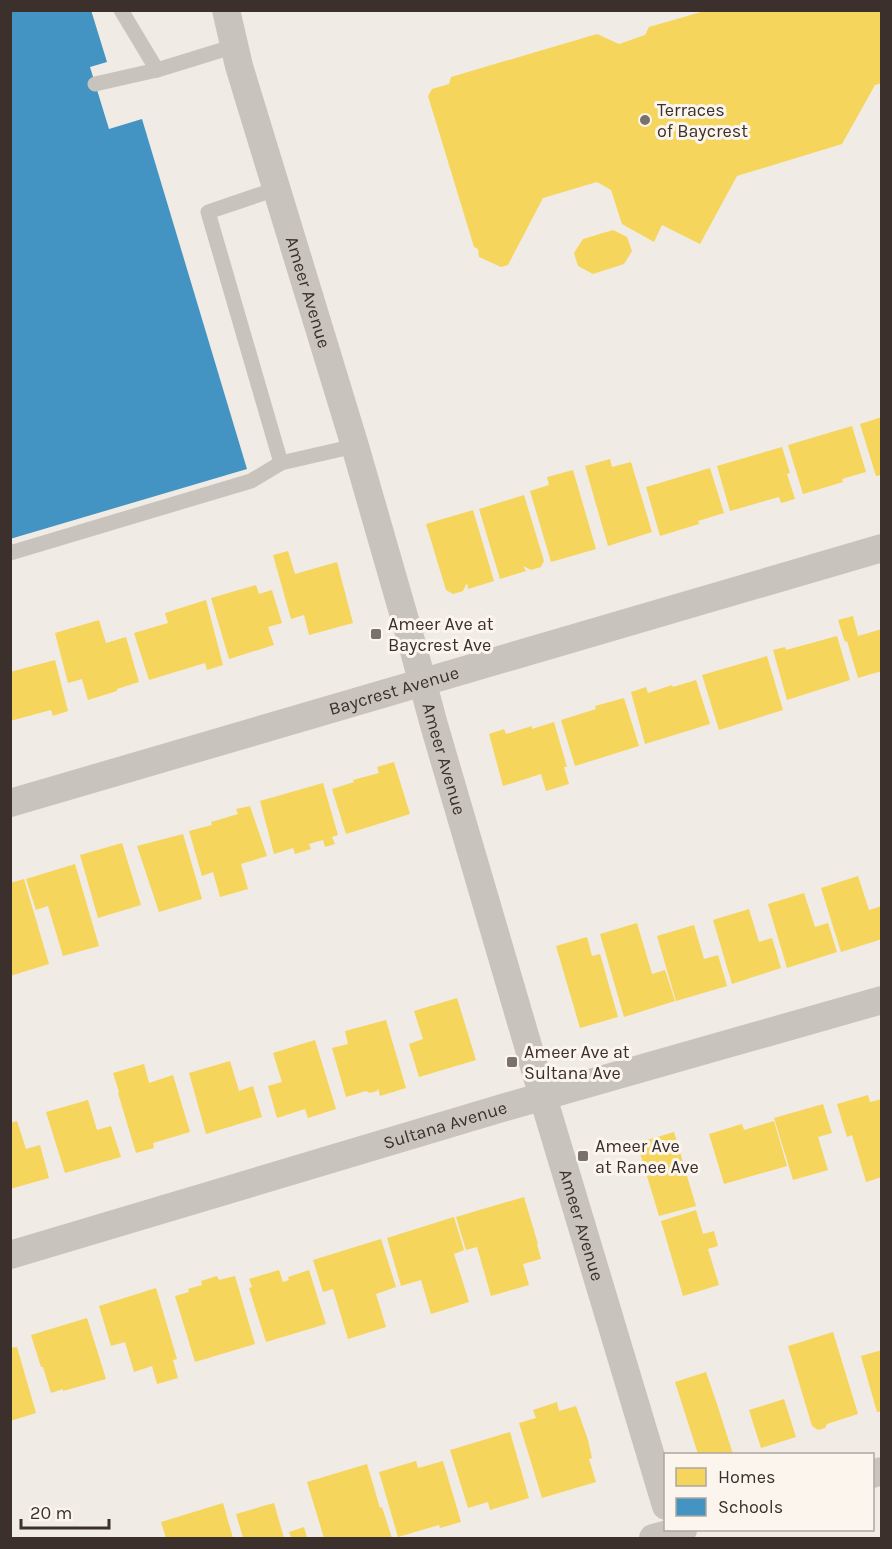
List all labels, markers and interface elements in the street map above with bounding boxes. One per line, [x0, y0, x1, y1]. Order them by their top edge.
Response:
place label: Terraces of Baycrest [657, 99, 748, 142]
marker: Terraces of Baycrest [638, 113, 652, 127]
street label: Ameer Avenue [281, 234, 335, 351]
place label: Ameer Ave at Baycrest Ave [388, 613, 494, 656]
marker: Ameer Ave at Baycrest Ave [369, 627, 383, 641]
street label: Baycrest Avenue [326, 661, 461, 720]
street label: Ameer Avenue [417, 700, 471, 817]
place label: Ameer Ave at Sultana Ave [524, 1041, 630, 1084]
marker: Ameer Ave at Sultana Ave [505, 1055, 519, 1069]
street label: Sultana Avenue [381, 1096, 509, 1154]
place label: Ameer Ave at Ranee Ave [595, 1135, 699, 1178]
marker: Ameer Ave at Ranee Ave [576, 1149, 590, 1163]
street label: Ameer Avenue [554, 1166, 609, 1284]
legend [664, 1453, 874, 1531]
text: Homes [718, 1466, 775, 1488]
scale bar [21, 1492, 110, 1530]
text: Schools [718, 1496, 783, 1518]
text: 20 m [30, 1502, 72, 1524]

